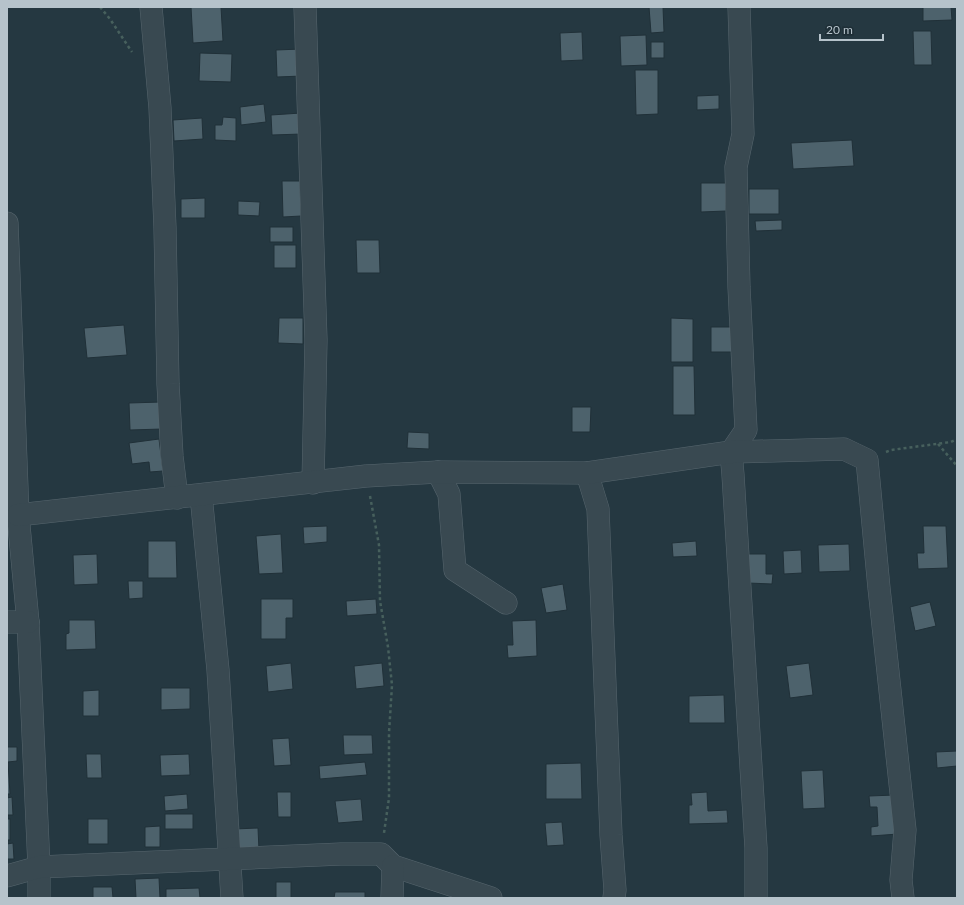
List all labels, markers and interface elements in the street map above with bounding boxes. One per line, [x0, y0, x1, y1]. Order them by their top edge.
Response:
scale bar [820, 16, 883, 42]
text: 20 m [826, 22, 853, 37]

